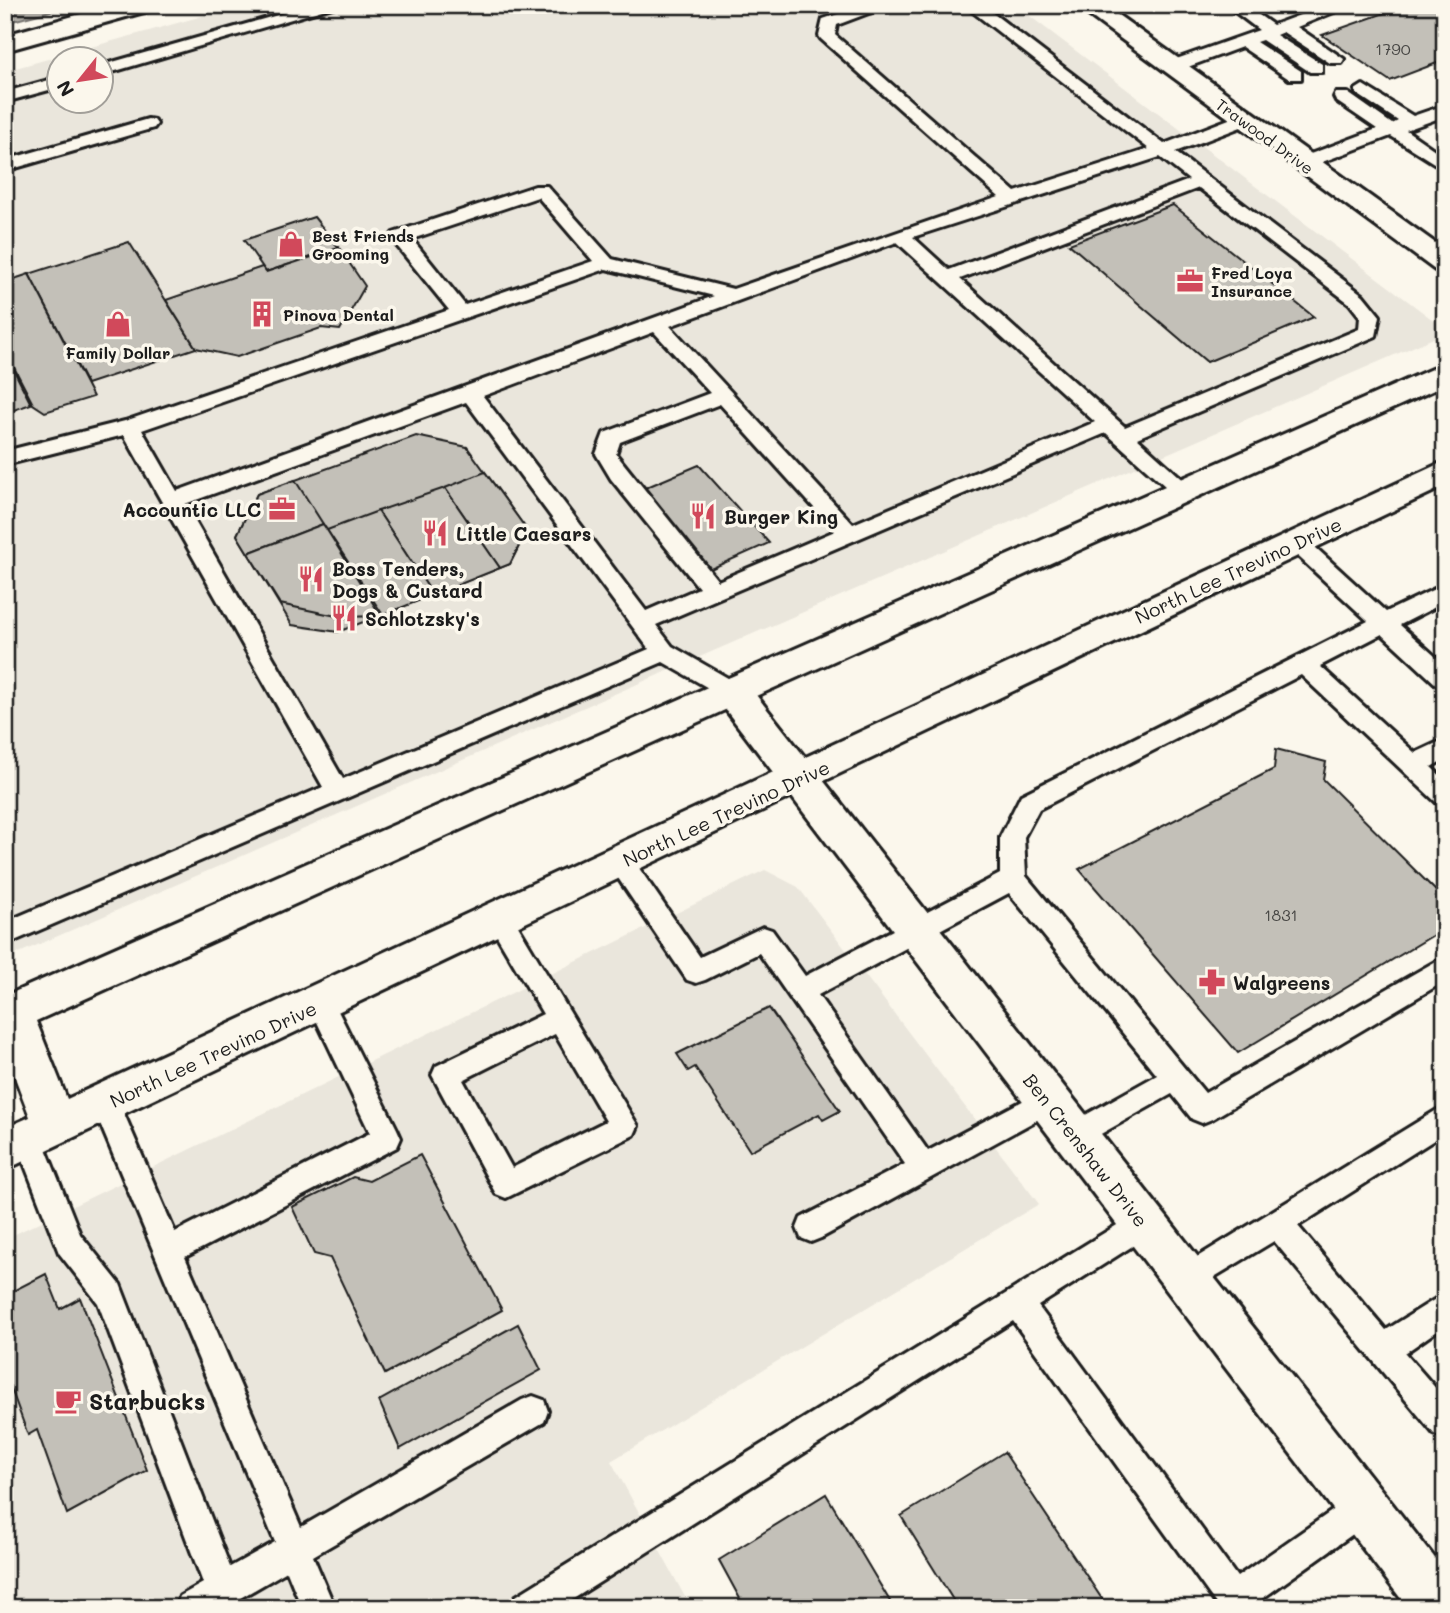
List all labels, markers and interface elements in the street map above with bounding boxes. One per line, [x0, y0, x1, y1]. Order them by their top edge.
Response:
house number: 1790 [1375, 38, 1411, 59]
north arrow [46, 46, 116, 116]
text: N [50, 76, 79, 101]
street label: Trawood Drive [1212, 93, 1318, 179]
place label: Best Friends Grooming [312, 225, 414, 264]
shop icon: Best Friends Grooming [276, 229, 306, 259]
place label: Fred Loya Insurance [1211, 262, 1293, 301]
office icon: Fred Loya Insurance [1175, 266, 1205, 296]
building icon: Pinova Dental [247, 299, 277, 329]
place label: Pinova Dental [283, 304, 394, 325]
shop icon: Family Dollar [103, 309, 133, 339]
place label: Family Dollar [66, 342, 170, 363]
office icon: Accountic LLC [267, 494, 297, 524]
place label: Accountic LLC [123, 497, 261, 522]
restaurant icon: Burger King [688, 501, 718, 531]
place label: Burger King [724, 504, 838, 529]
street label: North Lee Trevino Drive [1131, 511, 1345, 629]
restaurant icon: Little Caesars [420, 518, 450, 548]
place label: Little Caesars [456, 521, 591, 546]
place label: Boss Tenders, Dogs & Custard [332, 556, 483, 603]
restaurant icon: Boss Tenders, Dogs & Custard [296, 564, 326, 594]
restaurant icon: Schlotzsky's [329, 603, 359, 633]
place label: Schlotzsky's [365, 606, 480, 631]
street label: North Lee Trevino Drive [619, 754, 833, 872]
house number: 1831 [1264, 904, 1298, 925]
pharmacy icon: Walgreens [1197, 967, 1227, 997]
place label: Walgreens [1233, 970, 1330, 995]
street label: North Lee Trevino Drive [106, 995, 320, 1113]
street label: Ben Crenshaw Drive [1018, 1068, 1154, 1232]
cafe icon: Starbucks [53, 1386, 83, 1416]
place label: Starbucks [89, 1386, 205, 1416]

